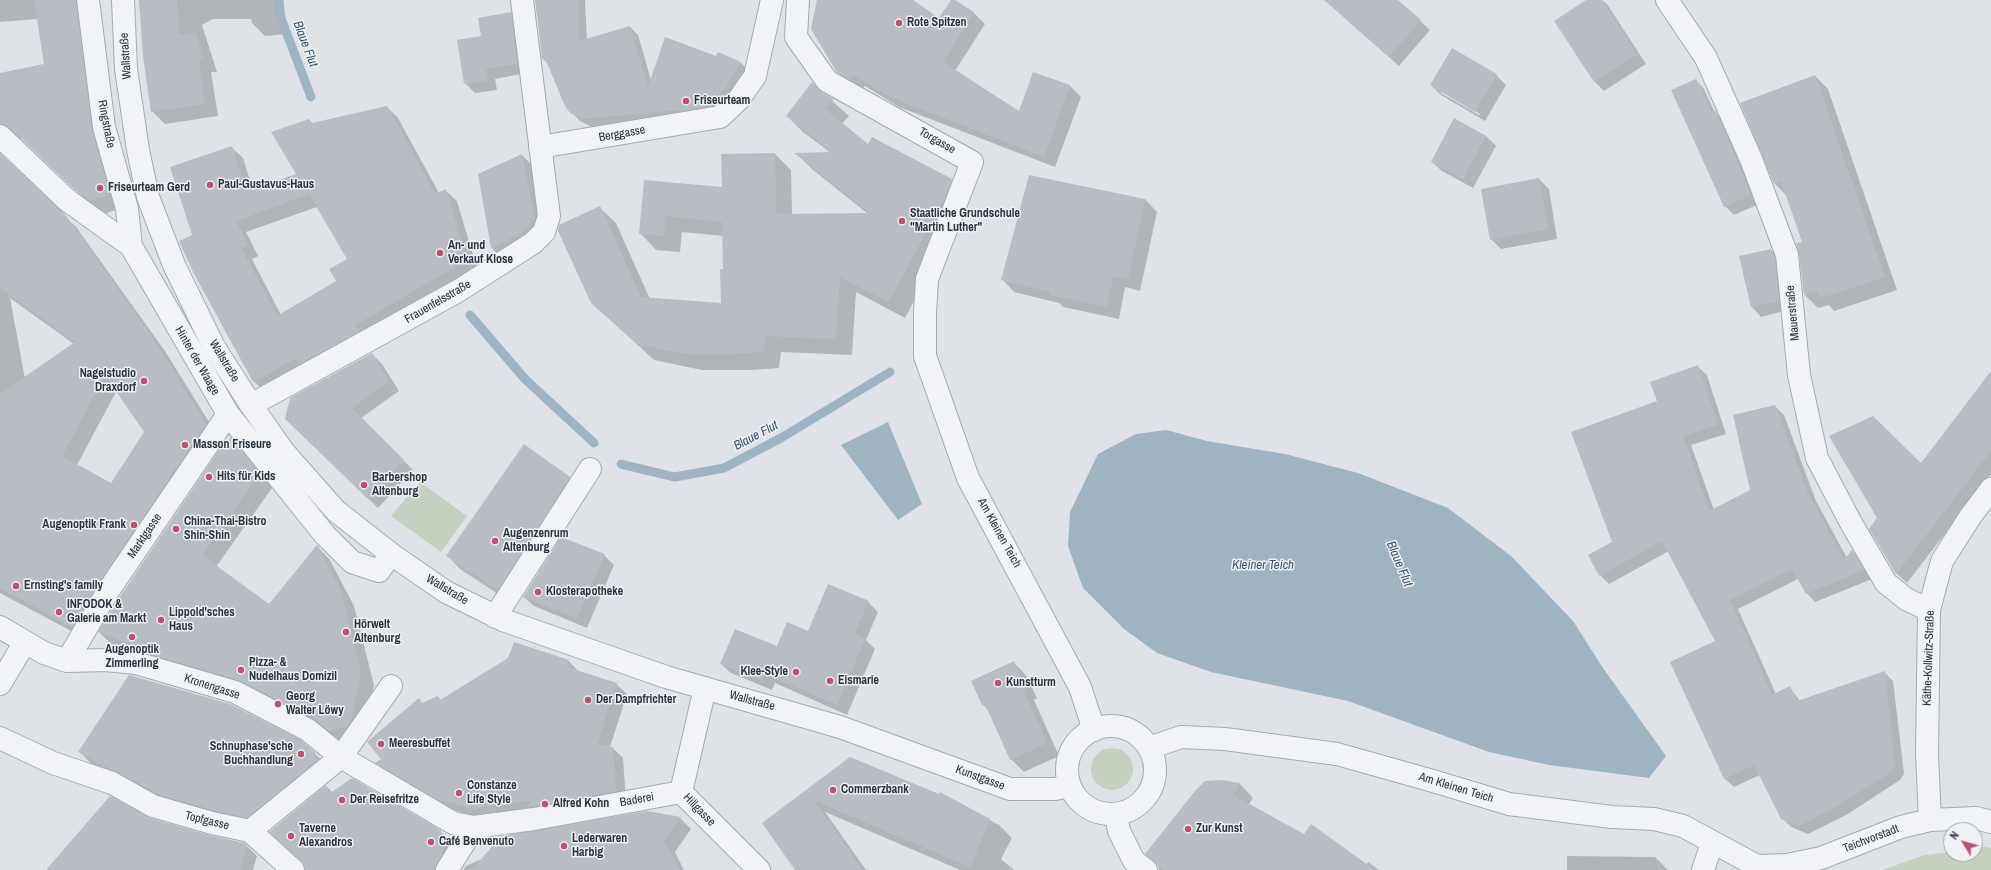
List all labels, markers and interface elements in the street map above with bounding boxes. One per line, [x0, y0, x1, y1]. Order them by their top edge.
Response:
place label: Rote Spitzen [907, 16, 967, 30]
marker: Rote Spitzen [894, 18, 904, 28]
water label: Blaue Flut [289, 19, 321, 69]
street label: Wallstraße [117, 32, 135, 80]
place label: Friseurteam [694, 94, 750, 108]
marker: Friseurteam [681, 96, 691, 106]
street label: Ringstraße [94, 99, 118, 149]
street label: Berggasse [598, 123, 646, 145]
street label: Torgasse [916, 125, 958, 157]
place label: Paul-Gustavus-Haus [218, 178, 314, 192]
marker: Paul-Gustavus-Haus [205, 180, 215, 190]
place label: Friseurteam Gerd [108, 181, 190, 195]
marker: Friseurteam Gerd [95, 183, 105, 193]
place label: Staatliche Grundschule "Martin Luther" [910, 207, 1020, 235]
marker: Staatliche Grundschule "Martin Luther" [897, 216, 907, 226]
place label: An- und Verkauf Klose [448, 239, 513, 267]
marker: An- und Verkauf Klose [435, 248, 445, 258]
street label: Frauenfelsstraße [402, 277, 474, 327]
street label: Mauerstraße [1783, 285, 1803, 341]
street label: Hinter der Waage [171, 324, 223, 398]
street label: Wallstraße [206, 337, 242, 385]
place label: Nagelstudio Draxdorf [80, 367, 136, 395]
marker: Nagelstudio Draxdorf [139, 376, 149, 386]
water label: Blaue Flut [731, 418, 781, 454]
place label: Masson Friseure [193, 438, 271, 452]
marker: Masson Friseure [180, 440, 190, 450]
place label: Hits für Kids [217, 470, 275, 484]
place label: Barbershop Altenburg [372, 471, 427, 499]
marker: Hits für Kids [204, 472, 214, 482]
marker: Barbershop Altenburg [359, 480, 369, 490]
street label: Am Kleinen Teich [974, 496, 1024, 570]
street label: Marktgasse [125, 511, 165, 561]
place label: China-Thai-Bistro Shin-Shin [184, 515, 267, 543]
place label: Augenoptik Frank [42, 518, 126, 532]
marker: Augenoptik Frank [129, 520, 139, 530]
marker: China-Thai-Bistro Shin-Shin [171, 524, 181, 534]
place label: Augenzenrum Altenburg [503, 527, 569, 555]
marker: Augenzenrum Altenburg [490, 536, 500, 546]
water label: Blaue Flut [1382, 539, 1416, 589]
water label: Kleiner Teich [1232, 558, 1294, 574]
street label: Wallstraße [423, 572, 471, 608]
place label: Ernsting's family [24, 579, 103, 593]
marker: Ernsting's family [11, 581, 21, 591]
place label: Klosterapotheke [546, 585, 623, 599]
marker: Klosterapotheke [533, 587, 543, 597]
place label: INFODOK & Galerie am Markt [67, 598, 146, 626]
place label: Lippold'sches Haus [169, 606, 235, 634]
marker: INFODOK & Galerie am Markt [54, 607, 64, 617]
street label: Käthe-Kollwitz-Straße [1920, 610, 1938, 706]
marker: Lippold'sches Haus [156, 615, 166, 625]
place label: Hörwelt Altenburg [354, 618, 400, 646]
marker: Hörwelt Altenburg [341, 627, 351, 637]
marker: Augenoptik Zimmerling [127, 632, 137, 642]
place label: Augenoptik Zimmerling [105, 643, 159, 671]
place label: Pizza- & Nudelhaus Domizil [249, 656, 337, 684]
marker: Pizza- & Nudelhaus Domizil [236, 665, 246, 675]
place label: Klee-Style [740, 665, 788, 679]
marker: Klee-Style [791, 667, 801, 677]
street label: Kronengasse [182, 671, 242, 703]
place label: Eismarie [838, 674, 879, 688]
marker: Eismarie [825, 676, 835, 686]
place label: Kunstturm [1006, 676, 1056, 690]
marker: Kunstturm [993, 678, 1003, 688]
street label: Wallstraße [728, 688, 776, 714]
place label: Georg Walter Löwy [286, 690, 344, 718]
place label: Der Dampfrichter [596, 693, 676, 707]
marker: Der Dampfrichter [583, 695, 593, 705]
marker: Georg Walter Löwy [273, 699, 283, 709]
place label: Meeresbuffet [389, 737, 450, 751]
marker: Meeresbuffet [376, 739, 386, 749]
place label: Schnuphase'sche Buchhandlung [210, 740, 293, 768]
marker: Schnuphase'sche Buchhandlung [296, 749, 306, 759]
street label: Kunstgasse [953, 762, 1007, 794]
street label: Am Kleinen Teich [1417, 770, 1495, 806]
place label: Constanze Life Style [467, 779, 517, 807]
place label: Commerzbank [841, 783, 909, 797]
marker: Commerzbank [828, 785, 838, 795]
marker: Constanze Life Style [454, 788, 464, 798]
street label: Baderei [619, 790, 655, 810]
street label: Hillgasse [680, 790, 718, 830]
place label: Der Reisefritze [350, 793, 419, 807]
marker: Der Reisefritze [337, 795, 347, 805]
place label: Alfred Kohn [553, 797, 609, 811]
marker: Alfred Kohn [540, 799, 550, 809]
street label: Topfgasse [183, 809, 231, 833]
place label: Taverne Alexandros [299, 822, 353, 850]
place label: Zur Kunst [1196, 822, 1242, 836]
street label: Teichvorstadt [1841, 822, 1901, 856]
north arrow [1943, 822, 1983, 862]
marker: Zur Kunst [1183, 824, 1193, 834]
text: N [1947, 829, 1962, 842]
marker: Taverne Alexandros [286, 831, 296, 841]
place label: Lederwaren Harbig [572, 832, 627, 860]
place label: Café Benvenuto [439, 835, 514, 849]
marker: Café Benvenuto [426, 837, 436, 847]
marker: Lederwaren Harbig [559, 841, 569, 851]

